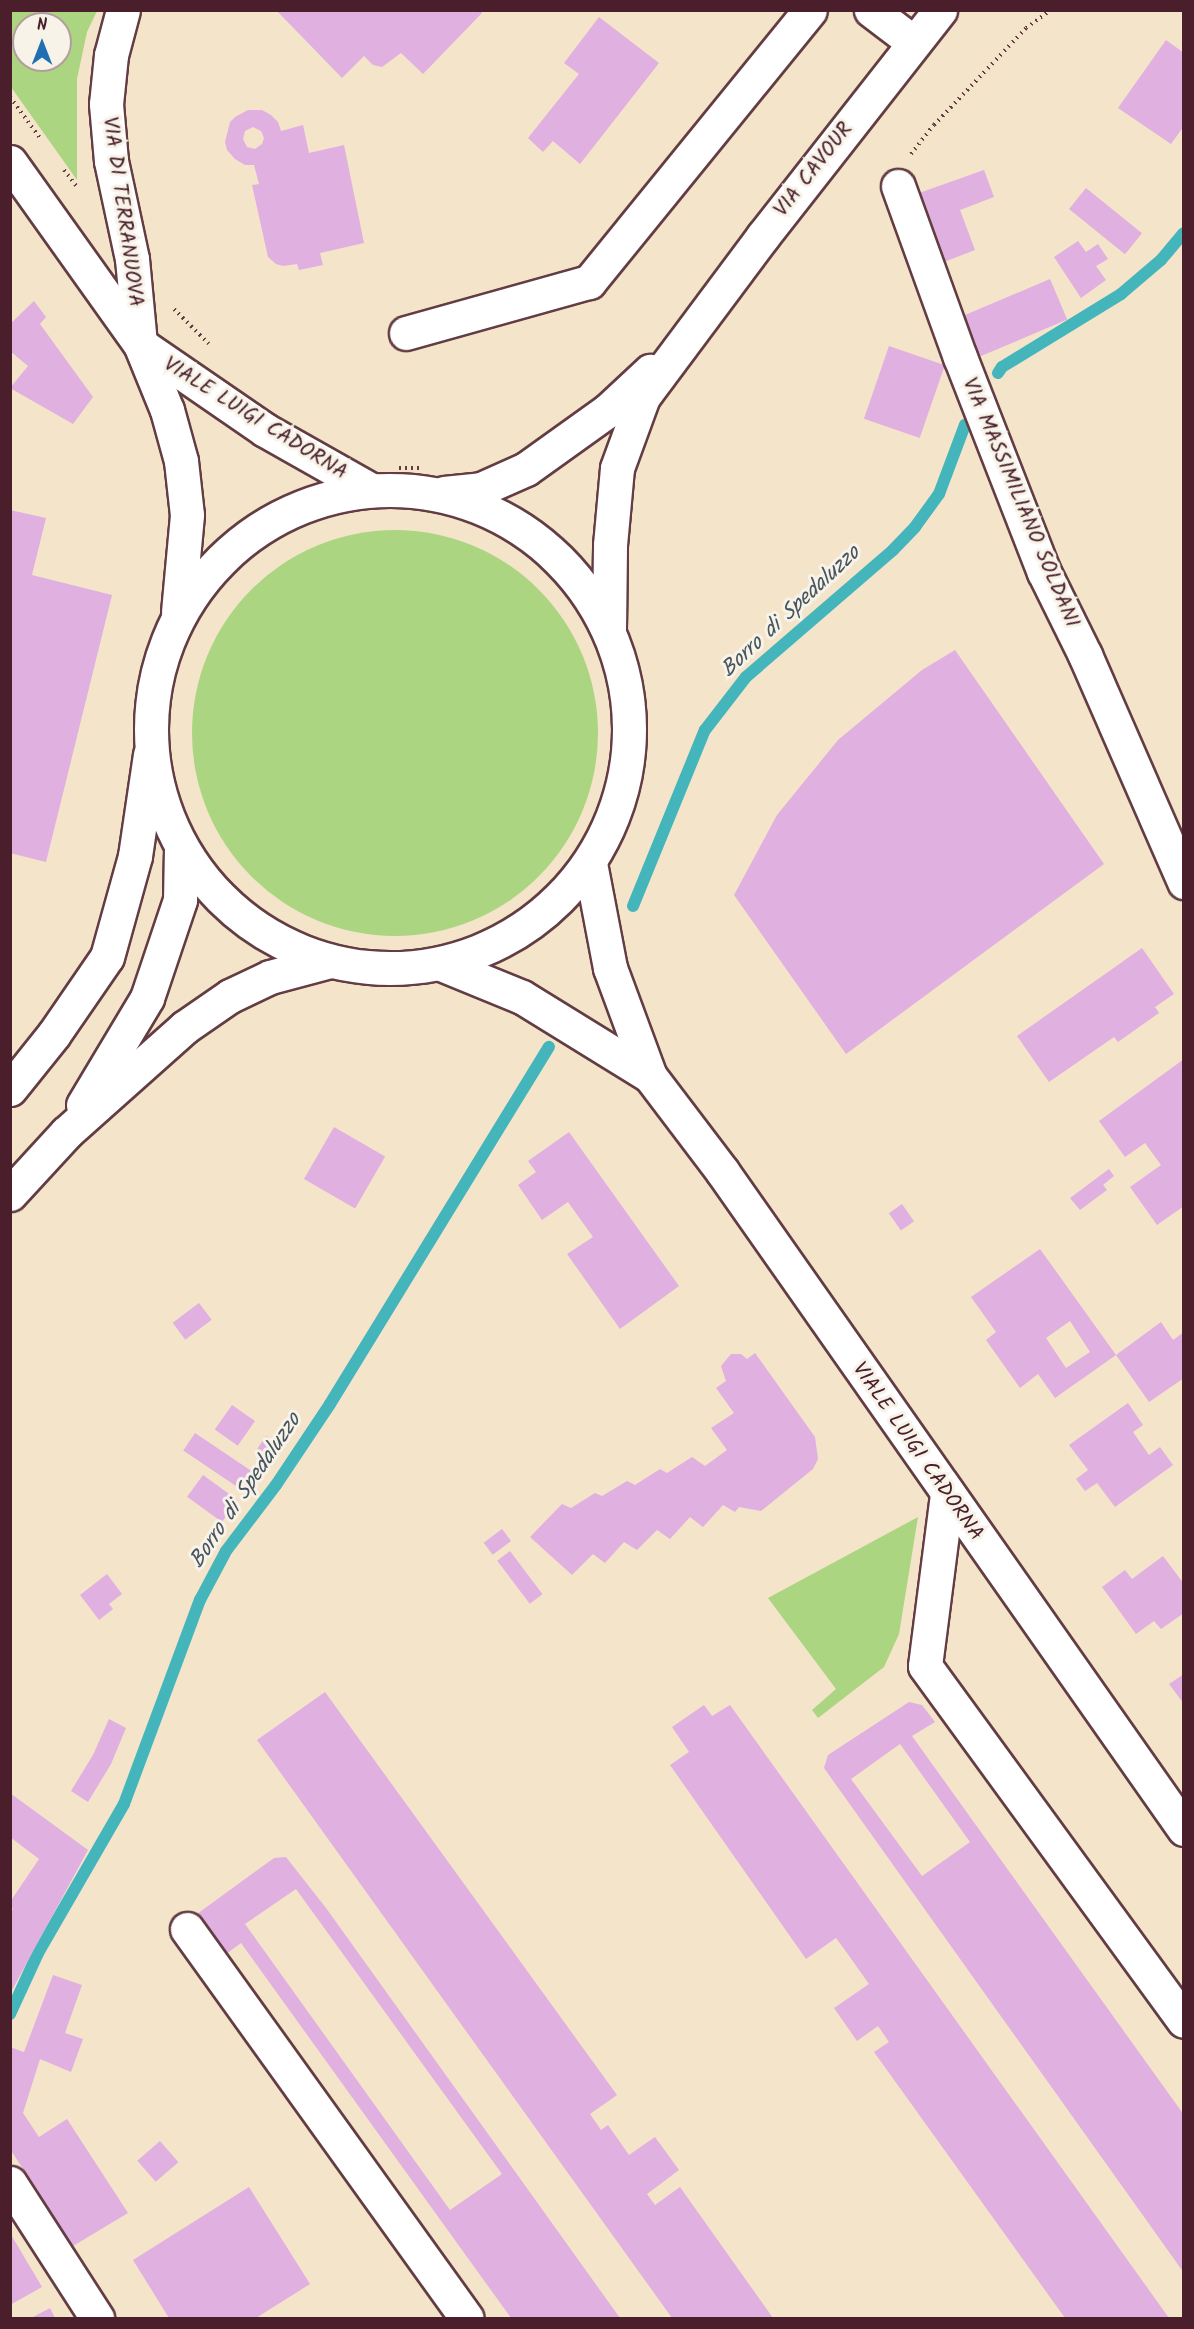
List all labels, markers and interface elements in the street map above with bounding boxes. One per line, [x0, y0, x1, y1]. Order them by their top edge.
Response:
north arrow [12, 12, 72, 72]
text: N [37, 13, 47, 38]
street label: VIA DI TERRANUOVA [96, 115, 148, 309]
street label: VIA CAVOUR [769, 118, 859, 222]
street label: VIALE LUIGI CADORNA [158, 352, 352, 486]
street label: VIA MASSIMILIANO SOLDANI [956, 374, 1084, 632]
water label: Borro di Spedaluzzo [716, 541, 866, 683]
street label: VIALE LUIGI CADORNA [846, 1358, 988, 1546]
water label: Borro di Spedaluzzo [184, 1409, 308, 1573]

